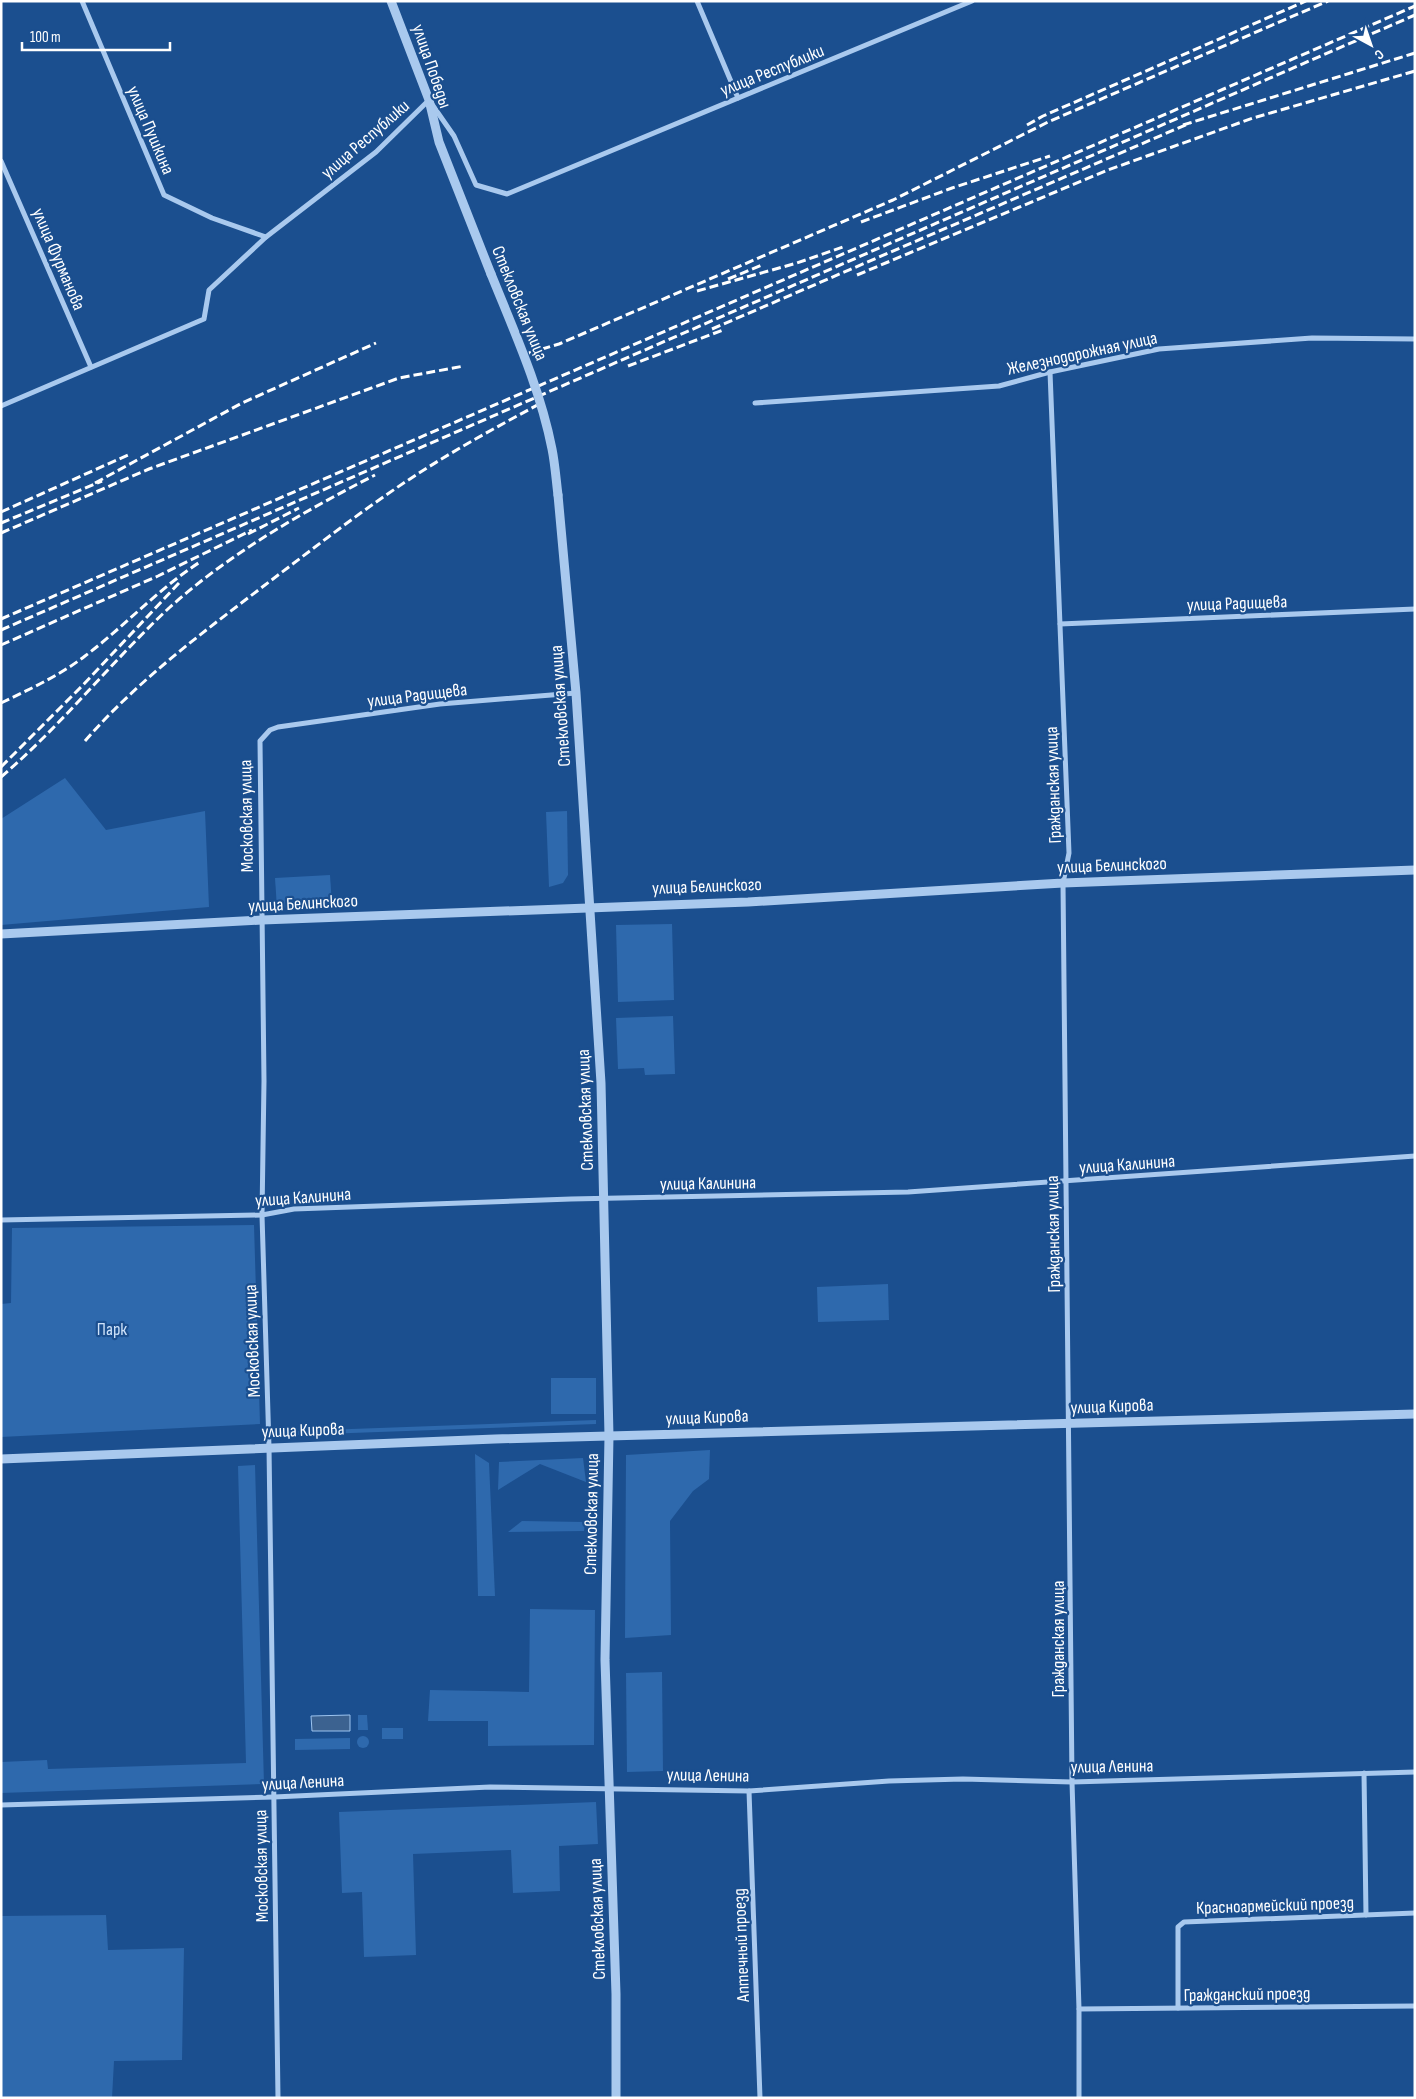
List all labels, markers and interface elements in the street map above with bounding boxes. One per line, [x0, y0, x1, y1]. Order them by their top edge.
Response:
scale bar [22, 20, 170, 52]
north arrow [1346, 20, 1396, 70]
street label: улица Победы [407, 22, 456, 111]
text: 100 m [30, 28, 61, 47]
street label: улица Республики [717, 40, 827, 101]
text: С [1371, 46, 1387, 63]
street label: улица Пушкина [122, 83, 179, 178]
street label: улица Республики [317, 95, 414, 183]
street label: улица Фурманова [28, 205, 90, 313]
street label: Стекловская улица [487, 243, 552, 364]
street label: Железнодорожная улица [1005, 327, 1159, 380]
street label: улица Радищева [1186, 591, 1288, 616]
street label: Стекловская улица [546, 645, 575, 767]
street label: улица Радищева [366, 679, 468, 712]
street label: Гражданская улица [1041, 726, 1066, 844]
street label: Московская улица [235, 759, 258, 873]
street label: улица Белинского [1057, 853, 1167, 878]
street label: улица Белинского [652, 874, 762, 899]
street label: улица Белинского [248, 890, 358, 917]
street label: Стекловская улица [573, 1049, 598, 1171]
street label: улица Калинина [1078, 1151, 1176, 1178]
street label: улица Калинина [660, 1172, 756, 1195]
street label: Гражданская улица [1042, 1175, 1065, 1293]
street label: улица Калинина [254, 1184, 352, 1211]
street label: Московская улица [240, 1284, 265, 1398]
park label: Парк [97, 1319, 127, 1340]
street label: улица Кирова [1070, 1395, 1154, 1418]
street label: улица Кирова [665, 1406, 749, 1429]
street label: улица Кирова [261, 1419, 345, 1442]
street label: Стекловская улица [580, 1453, 603, 1575]
street label: Гражданская улица [1048, 1580, 1069, 1698]
street label: улица Ленина [1071, 1755, 1154, 1778]
street label: улица Ленина [667, 1764, 750, 1787]
street label: улица Ленина [261, 1770, 345, 1795]
street label: Московская улица [250, 1809, 273, 1923]
street label: Стекловская улица [585, 1858, 610, 1980]
street label: Аптечный проезд [729, 1888, 754, 2003]
street label: Красноармейский проезд [1196, 1892, 1354, 1919]
street label: Гражданский проезд [1183, 1983, 1311, 2006]

